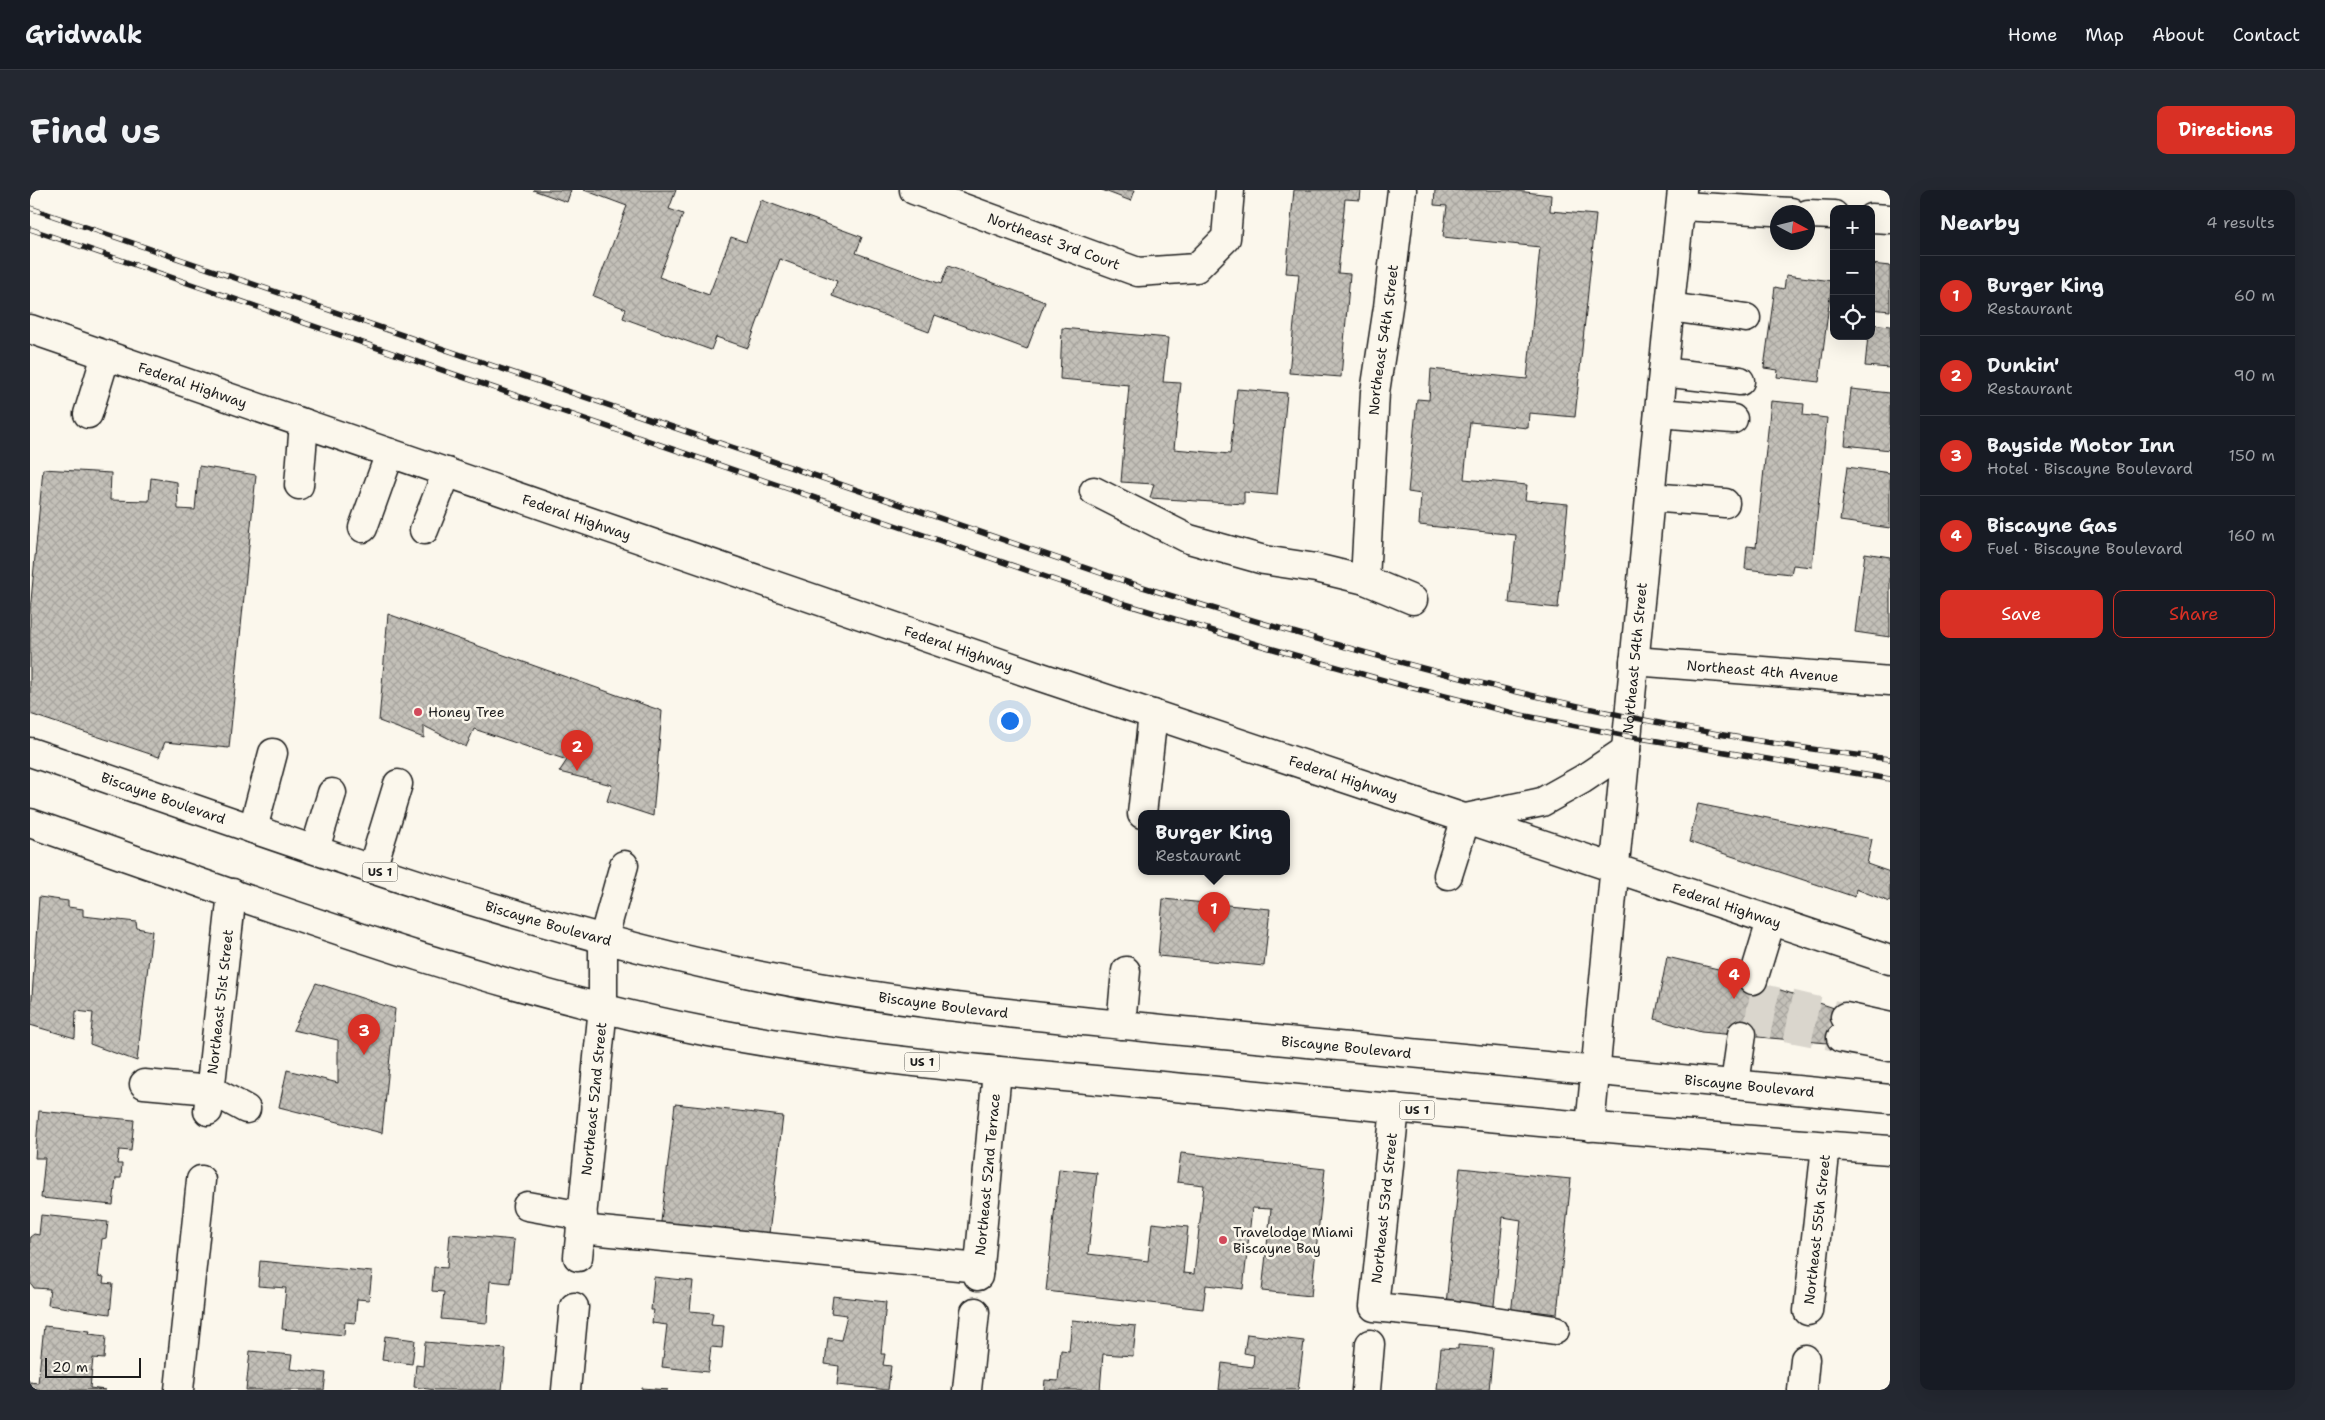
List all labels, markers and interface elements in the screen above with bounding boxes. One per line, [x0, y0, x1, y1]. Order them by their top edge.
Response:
text: Gridwalk [25, 19, 142, 51]
text: Home [2008, 23, 2057, 47]
text: Map [2085, 23, 2124, 47]
text: About [2152, 23, 2205, 47]
text: Contact [2233, 23, 2300, 47]
button: Directions [2157, 106, 2295, 154]
text: Find us [30, 107, 161, 154]
north arrow [1770, 205, 1815, 250]
map controls [1830, 205, 1875, 340]
button: + [1830, 205, 1875, 250]
street label: Northeast 3rd Court [985, 209, 1123, 274]
text: Nearby [1940, 209, 2020, 237]
text: 4 results [2206, 212, 2275, 233]
button: − [1830, 250, 1875, 295]
street label: Northeast 54th Street [1365, 263, 1402, 416]
text: Burger King [1987, 273, 2104, 298]
text: 1 [1952, 285, 1960, 306]
text: 60 m [2234, 285, 2275, 306]
button: locate [1830, 295, 1875, 340]
text: Restaurant [1987, 298, 2073, 319]
text: Dunkin' [1987, 353, 2059, 378]
street label: Federal Highway [136, 358, 250, 412]
text: 2 [1950, 365, 1962, 386]
text: 90 m [2234, 365, 2275, 386]
text: Restaurant [1987, 378, 2073, 399]
text: Bayside Motor Inn [1987, 433, 2175, 458]
text: 3 [1950, 445, 1962, 466]
text: 150 m [2228, 445, 2275, 466]
text: Hotel · Biscayne Boulevard [1987, 458, 2193, 479]
street label: Federal Highway [520, 490, 633, 544]
text: Biscayne Gas [1987, 513, 2117, 538]
text: 4 [1950, 525, 1962, 546]
text: 160 m [2228, 525, 2275, 546]
text: Fuel · Biscayne Boulevard [1987, 538, 2183, 559]
street label: Northeast 54th Street [1618, 582, 1651, 735]
button: Save [1940, 590, 2103, 638]
button: Share [2113, 590, 2275, 638]
street label: Federal Highway [902, 622, 1015, 676]
street label: Northeast 4th Avenue [1686, 656, 1839, 686]
place label: Honey Tree [428, 703, 505, 721]
marker: Honey Tree [412, 706, 424, 718]
your location [997, 708, 1023, 734]
pin: 2 [561, 730, 593, 771]
street label: Federal Highway [1286, 751, 1400, 804]
street label: Biscayne Boulevard [99, 768, 228, 828]
popup [1138, 810, 1290, 875]
text: Burger King [1156, 820, 1272, 845]
text: Restaurant [1156, 845, 1241, 866]
road number: US 1 [362, 862, 398, 882]
street label: Federal Highway [1670, 879, 1784, 932]
pin: 1 [1198, 892, 1230, 933]
street label: Biscayne Boulevard [483, 897, 614, 950]
street label: Northeast 51st Street [203, 928, 237, 1075]
pin: 4 [1718, 958, 1750, 999]
street label: Biscayne Boulevard [877, 988, 1009, 1022]
pin: 3 [348, 1014, 380, 1055]
street label: Northeast 52nd Street [577, 1021, 610, 1176]
street label: Biscayne Boulevard [1280, 1032, 1412, 1062]
road number: US 1 [904, 1052, 940, 1072]
street label: Biscayne Boulevard [1684, 1071, 1815, 1101]
street label: Northeast 52nd Terrace [971, 1092, 1004, 1256]
road number: US 1 [1400, 1100, 1434, 1120]
street label: Northeast 53rd Street [1367, 1132, 1401, 1284]
street label: Northeast 55th Street [1800, 1153, 1834, 1305]
place label: Travelodge Miami Biscayne Bay [1233, 1223, 1354, 1257]
marker: Travelodge Miami Biscayne Bay [1217, 1234, 1229, 1246]
scale bar [45, 1355, 141, 1378]
text: 20 m [52, 1358, 88, 1376]

